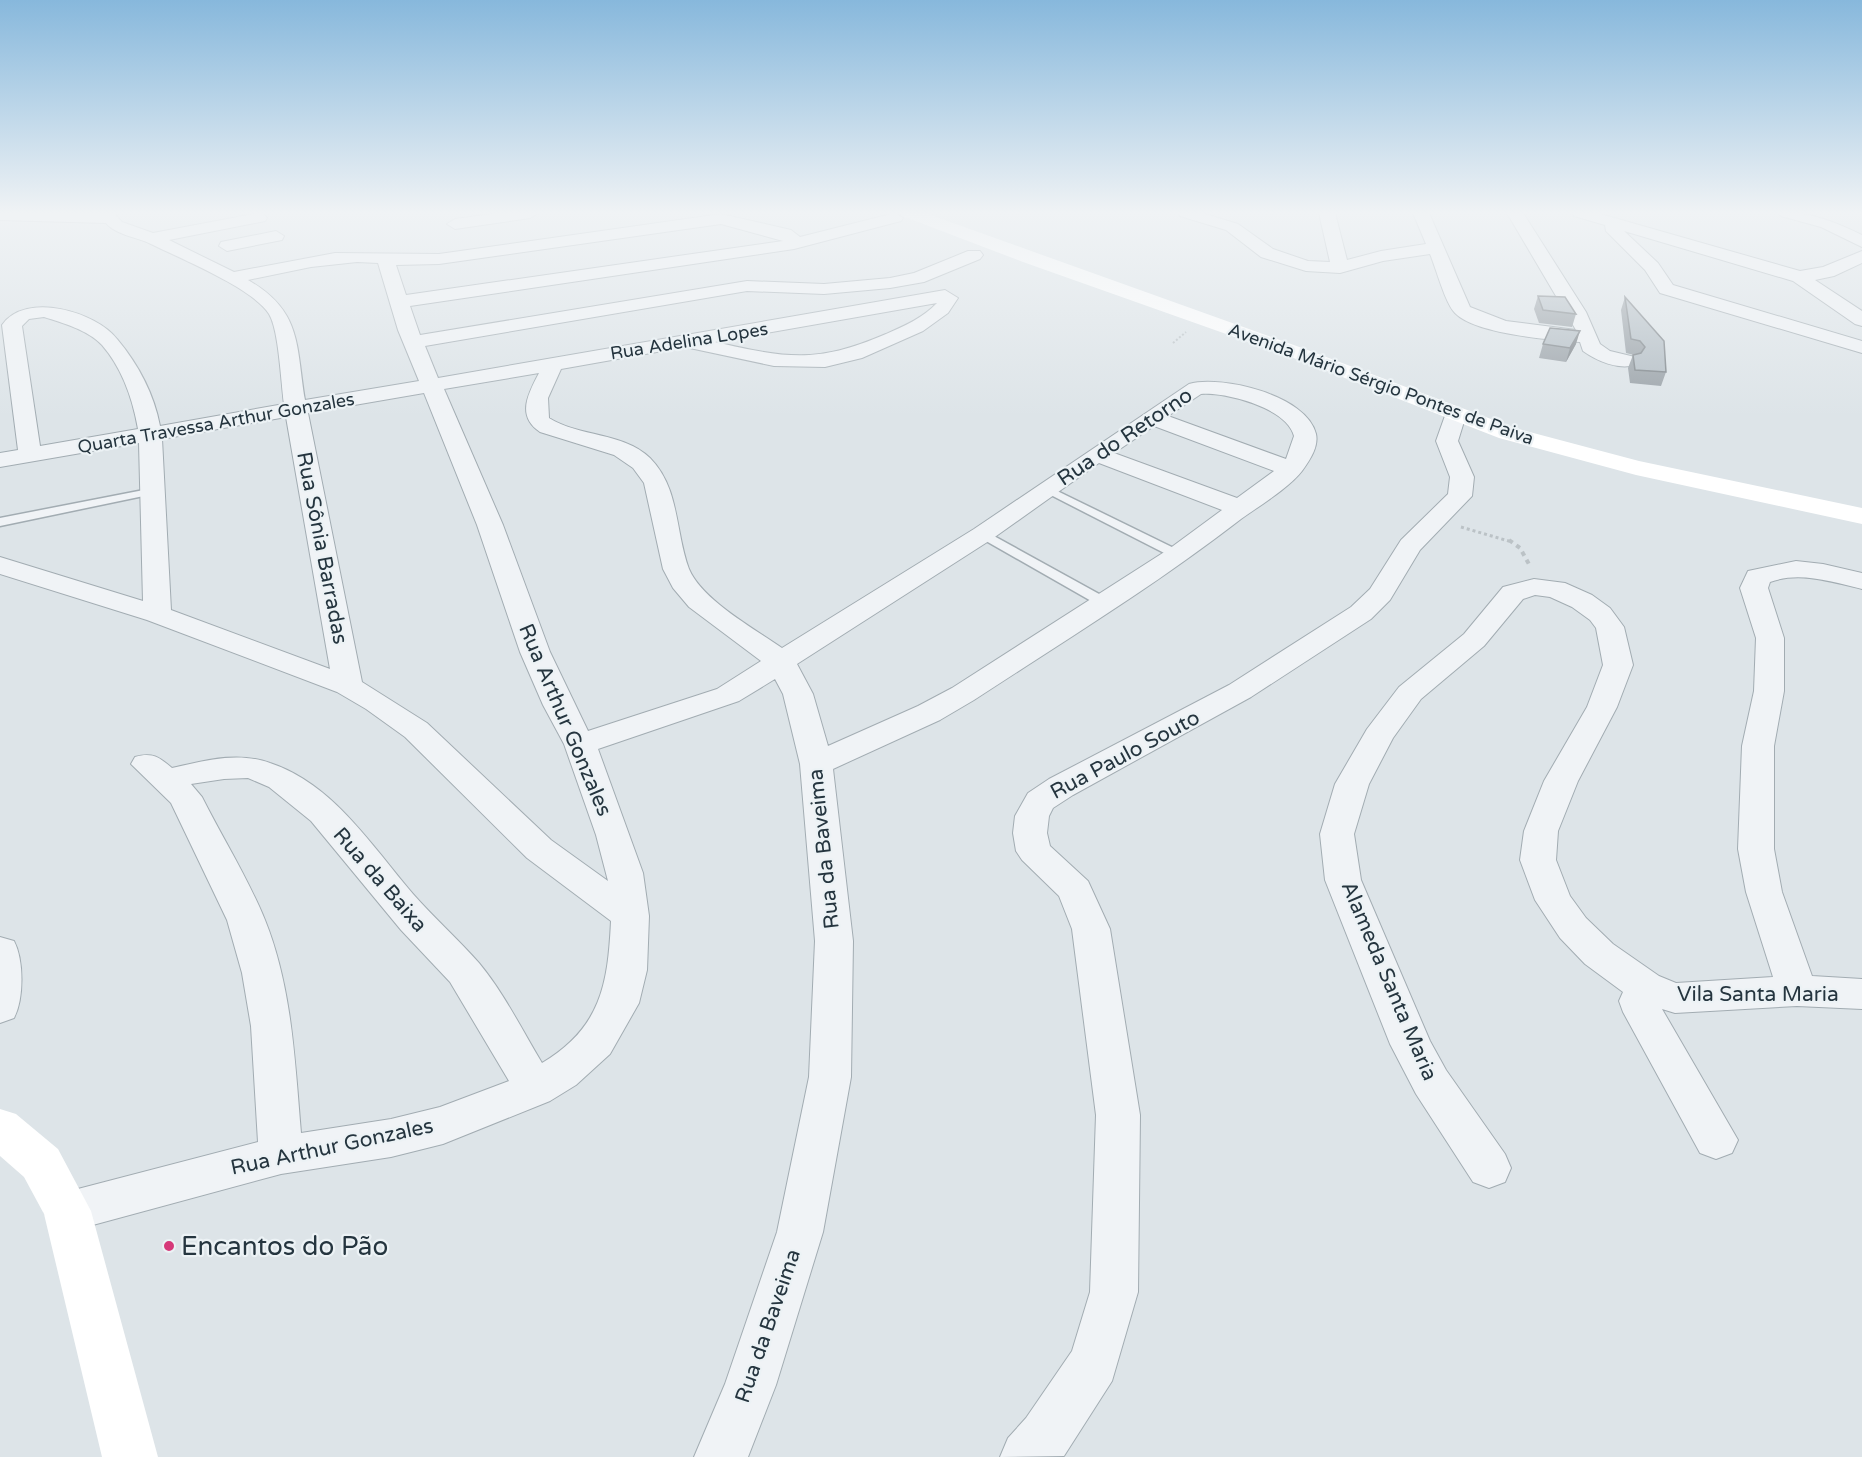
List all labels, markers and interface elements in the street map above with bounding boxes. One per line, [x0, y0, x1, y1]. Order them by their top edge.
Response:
street label: Rua Adelina Lopes [608, 318, 770, 364]
street label: Avenida Mário Sérgio Pontes de Paiva [1225, 318, 1537, 450]
street label: Rua do Retorno [1053, 383, 1197, 491]
street label: Quarta Travessa Arthur Gonzales [76, 388, 356, 458]
street label: Rua Sônia Barradas [291, 450, 353, 646]
street label: Rua Arthur Gonzales [513, 620, 617, 820]
street label: Rua Paulo Souto [1046, 705, 1204, 805]
street label: Rua da Baveima [803, 768, 845, 930]
street label: Rua da Baixa [328, 823, 432, 937]
street label: Alameda Santa Maria [1336, 878, 1442, 1084]
street label: Vila Santa Maria [1677, 982, 1839, 1007]
street label: Rua Arthur Gonzales [228, 1113, 436, 1181]
place label: Encantos do Pão [181, 1231, 388, 1262]
marker: Encantos do Pão [162, 1239, 176, 1253]
street label: Rua da Baveima [730, 1246, 806, 1406]

